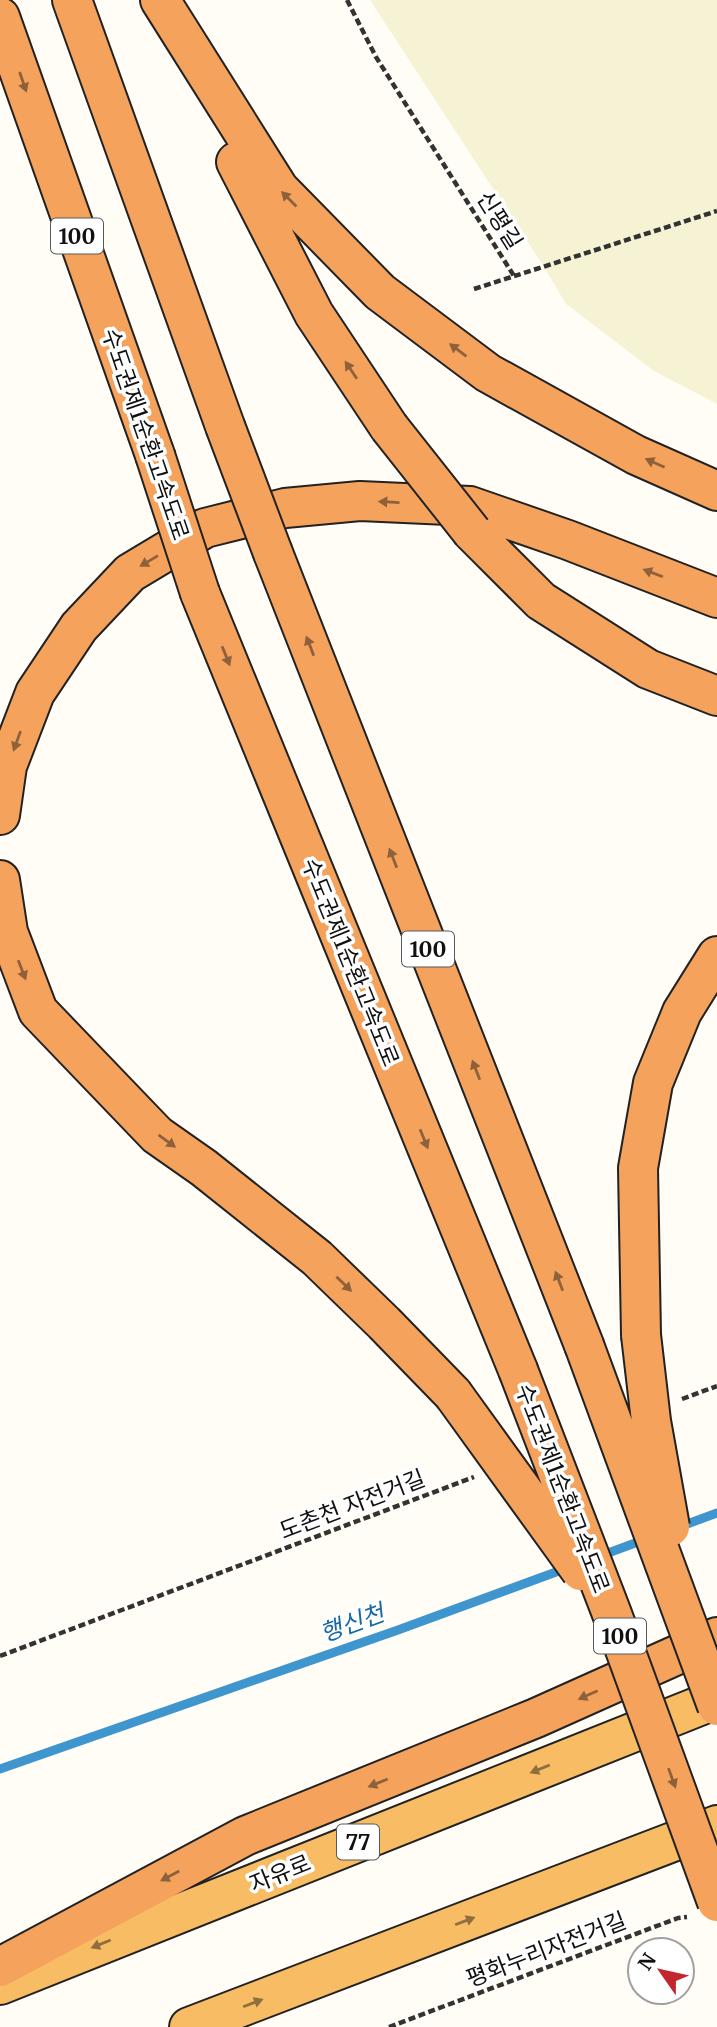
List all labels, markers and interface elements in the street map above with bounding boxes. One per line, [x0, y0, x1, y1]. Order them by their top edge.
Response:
one-way arrow [18, 71, 29, 92]
street label: 신평길 [471, 185, 529, 255]
one-way arrow [281, 191, 297, 208]
road number: 100 [51, 218, 103, 254]
street label: 수도권제1순환고속도로 [96, 324, 196, 544]
one-way arrow [449, 343, 467, 357]
one-way arrow [344, 361, 358, 379]
one-way arrow [645, 457, 665, 469]
one-way arrow [378, 496, 400, 507]
one-way arrow [139, 555, 158, 568]
one-way arrow [643, 567, 664, 578]
one-way arrow [304, 635, 315, 656]
one-way arrow [221, 646, 232, 667]
one-way arrow [11, 731, 22, 752]
one-way arrow [387, 847, 398, 868]
street label: 수도권제1순환고속도로 [296, 854, 406, 1070]
road number: 100 [402, 932, 454, 967]
one-way arrow [17, 959, 28, 980]
one-way arrow [470, 1059, 481, 1080]
one-way arrow [418, 1129, 429, 1150]
one-way arrow [157, 1134, 175, 1149]
one-way arrow [554, 1271, 565, 1292]
one-way arrow [335, 1275, 352, 1292]
street label: 수도권제1순환고속도로 [510, 1379, 616, 1597]
street label: 도촌천 자전거길 [275, 1463, 429, 1545]
water label: 행신천 [316, 1596, 391, 1649]
road number: 100 [594, 1618, 646, 1654]
one-way arrow [578, 1689, 598, 1701]
one-way arrow [529, 1764, 550, 1775]
one-way arrow [666, 1767, 677, 1788]
one-way arrow [367, 1777, 388, 1788]
road number: 77 [337, 1825, 379, 1860]
street label: 자유로 [245, 1848, 315, 1898]
one-way arrow [161, 1870, 180, 1882]
street label: 평화누리자전거길 [462, 1905, 630, 1993]
one-way arrow [455, 1916, 476, 1927]
north arrow [626, 1936, 696, 2006]
one-way arrow [90, 1939, 111, 1950]
text: N [633, 1949, 661, 1974]
one-way arrow [243, 1997, 264, 2008]

